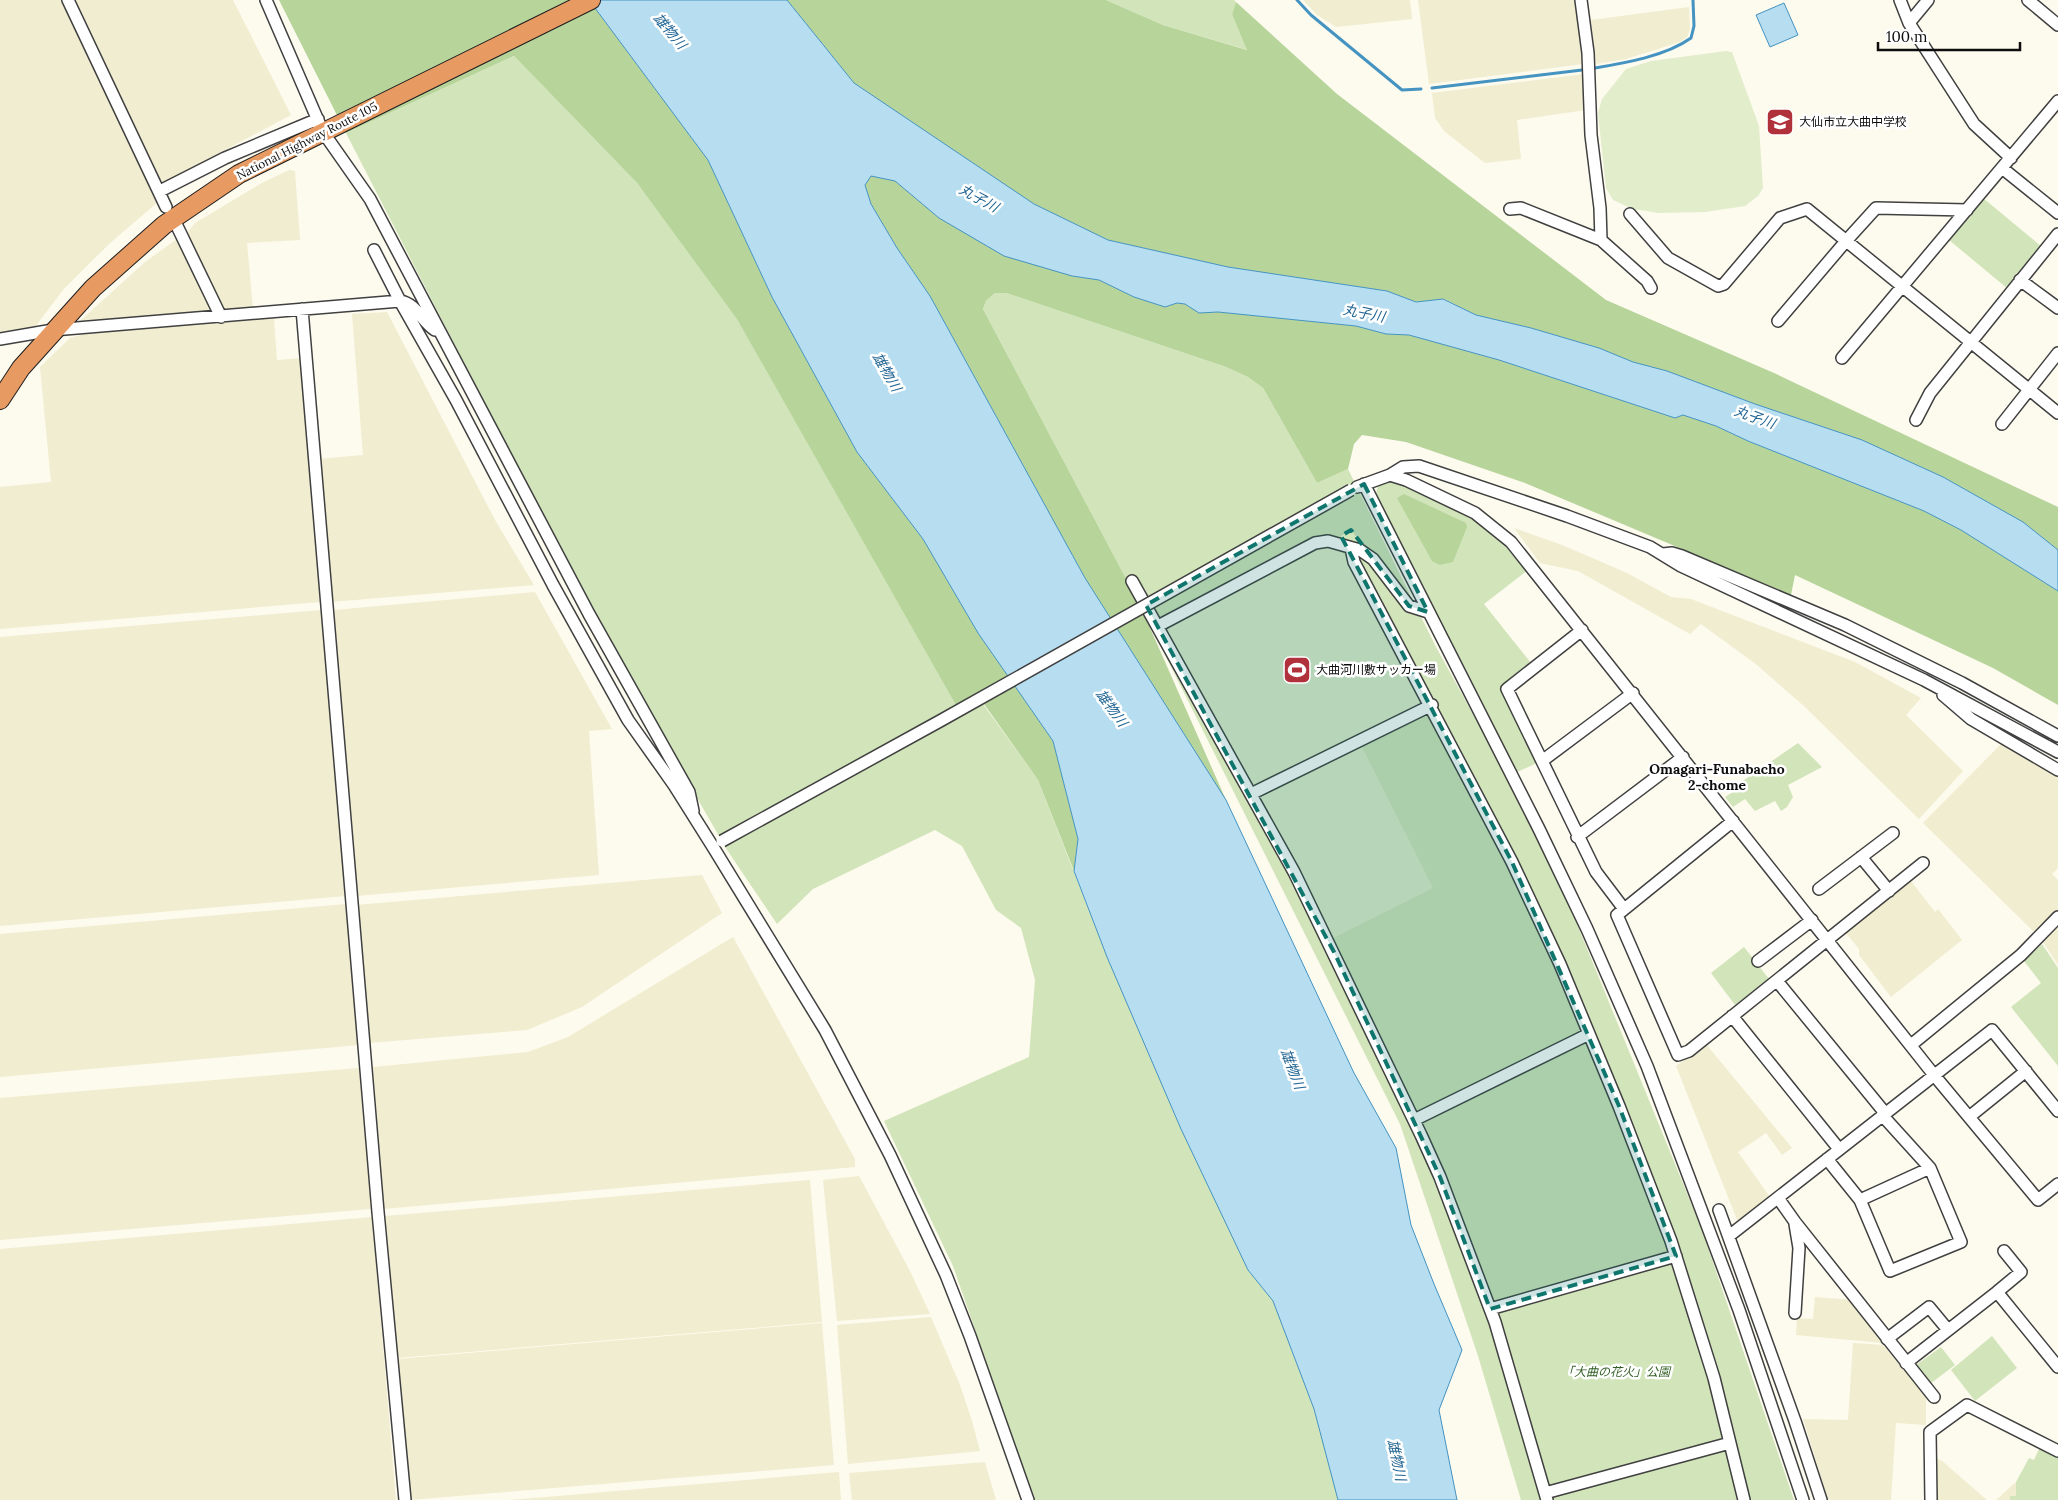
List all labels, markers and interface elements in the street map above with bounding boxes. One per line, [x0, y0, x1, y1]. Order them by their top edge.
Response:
water label: 雄物川 [650, 9, 692, 54]
scale bar [1878, 20, 2020, 52]
text: 100 m [1886, 27, 1927, 46]
street label: National Highway Route 105 [234, 98, 380, 183]
school or university icon: 大仙市立大曲中学校 [1765, 107, 1795, 137]
place label: 大仙市立大曲中学校 [1799, 114, 1907, 129]
water label: 丸子川 [956, 180, 1003, 217]
water label: 丸子川 [1342, 300, 1388, 326]
water label: 雄物川 [869, 349, 906, 396]
water label: 丸子川 [1732, 401, 1780, 433]
sports icon: 大曲河川敷サッカー場 [1282, 655, 1312, 685]
place label: 大曲河川敷サッカー場 [1316, 662, 1436, 677]
water label: 雄物川 [1092, 686, 1133, 732]
district label: Omagari-Funabacho 2-chome [1649, 760, 1785, 794]
water label: 雄物川 [1277, 1046, 1310, 1094]
park label: 「大曲の花火」公園 [1562, 1364, 1672, 1379]
water label: 雄物川 [1384, 1438, 1411, 1484]

